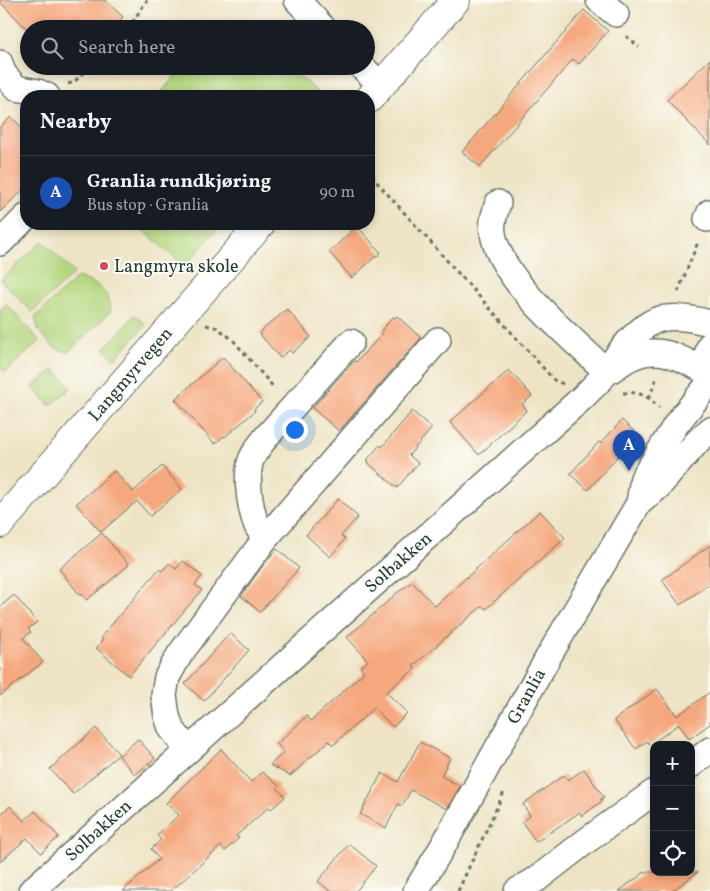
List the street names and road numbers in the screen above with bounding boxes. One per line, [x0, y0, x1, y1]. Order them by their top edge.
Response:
street label: Langmyrvegen [83, 322, 179, 428]
street label: Solbakken [360, 527, 438, 600]
street label: Granlia [502, 664, 553, 729]
street label: Solbakken [60, 794, 138, 868]

